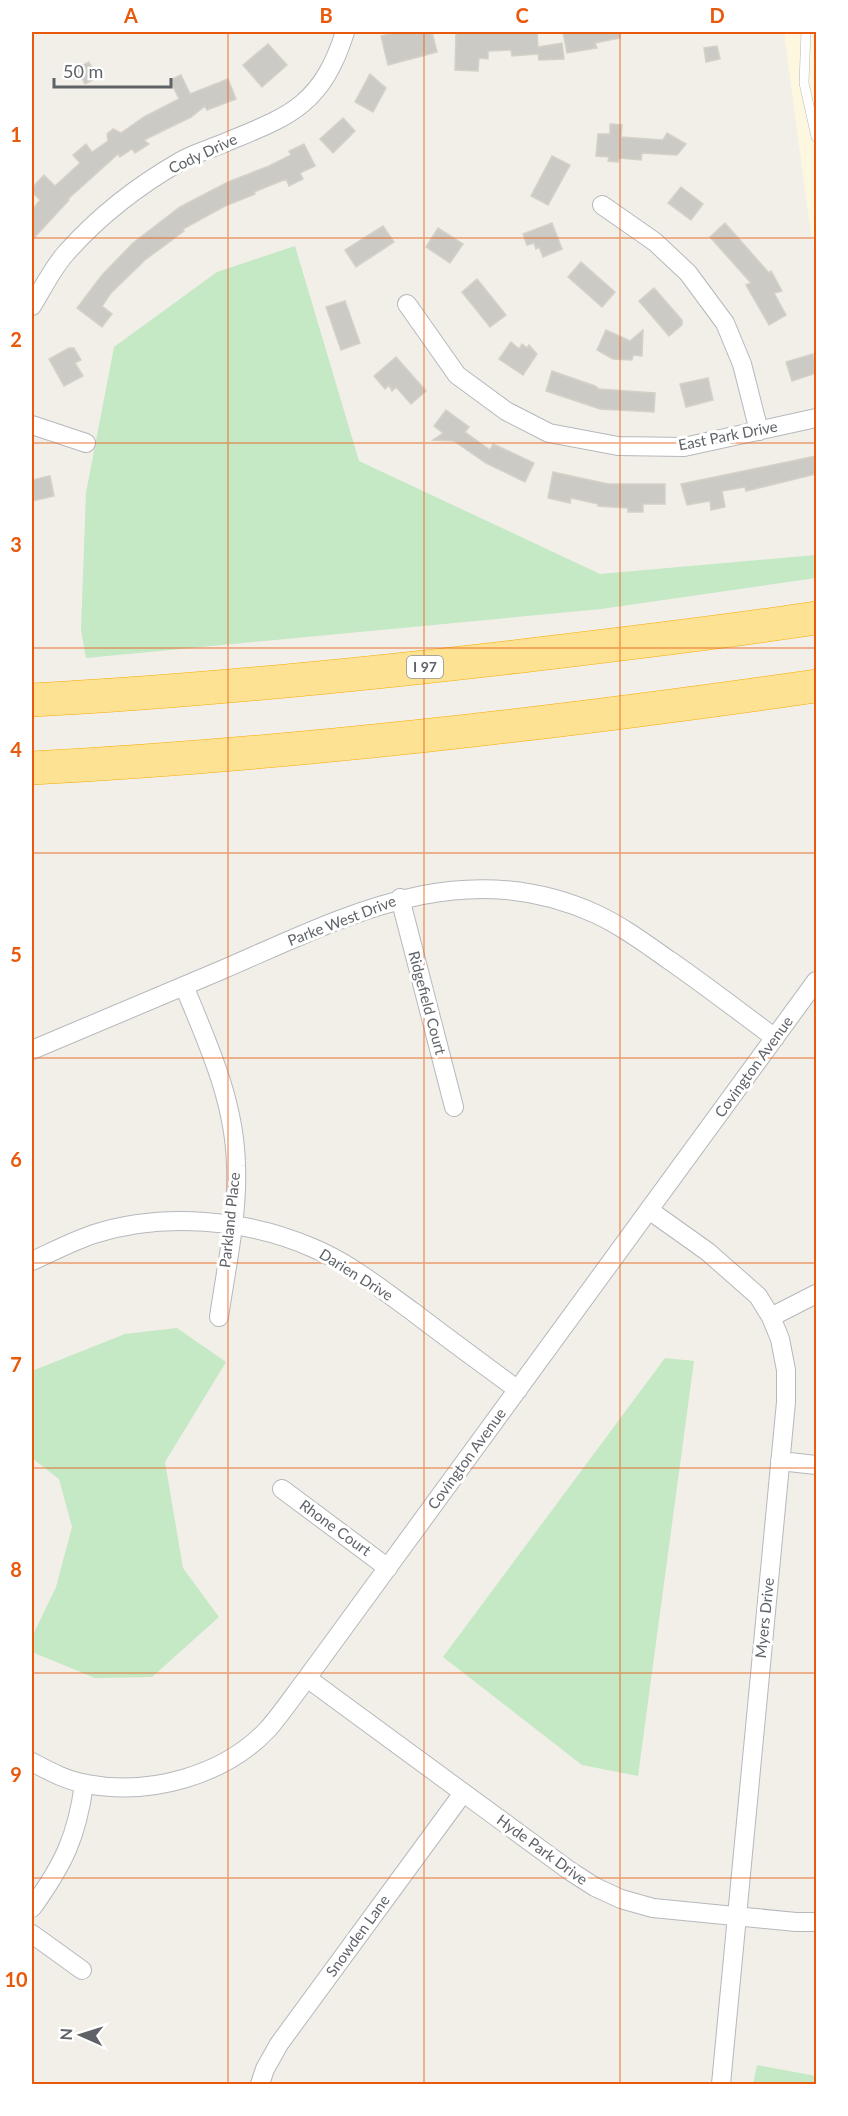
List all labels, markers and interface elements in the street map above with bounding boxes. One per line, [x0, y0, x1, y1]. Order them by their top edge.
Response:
text: A [123, 3, 138, 27]
text: B [319, 3, 333, 27]
text: C [515, 3, 529, 27]
text: D [709, 3, 725, 27]
scale bar [54, 51, 171, 89]
text: 50 m [63, 60, 103, 82]
text: 1 [10, 122, 22, 146]
street label: Cody Drive [165, 129, 240, 177]
text: 2 [10, 327, 22, 351]
street label: East Park Drive [677, 417, 779, 453]
text: 3 [10, 532, 22, 556]
road number: I 97 [407, 656, 443, 678]
text: 4 [10, 737, 22, 761]
street label: Parke West Drive [285, 891, 398, 949]
text: 5 [10, 942, 22, 966]
street label: Ridgefield Court [405, 949, 451, 1057]
street label: Covington Avenue [710, 1012, 796, 1121]
text: 6 [10, 1147, 22, 1171]
street label: Parkland Place [215, 1171, 243, 1268]
street label: Darien Drive [316, 1244, 397, 1304]
text: 7 [10, 1352, 22, 1376]
street label: Covington Avenue [423, 1404, 509, 1513]
street label: Rhone Court [296, 1495, 375, 1559]
text: 8 [10, 1557, 22, 1581]
street label: Myers Drive [751, 1577, 777, 1659]
text: 9 [10, 1762, 22, 1786]
street label: Hyde Park Drive [494, 1810, 592, 1888]
street label: Snowden Lane [322, 1891, 393, 1980]
text: 10 [4, 1967, 28, 1991]
north arrow [51, 2005, 111, 2065]
text: N [56, 2028, 75, 2041]

